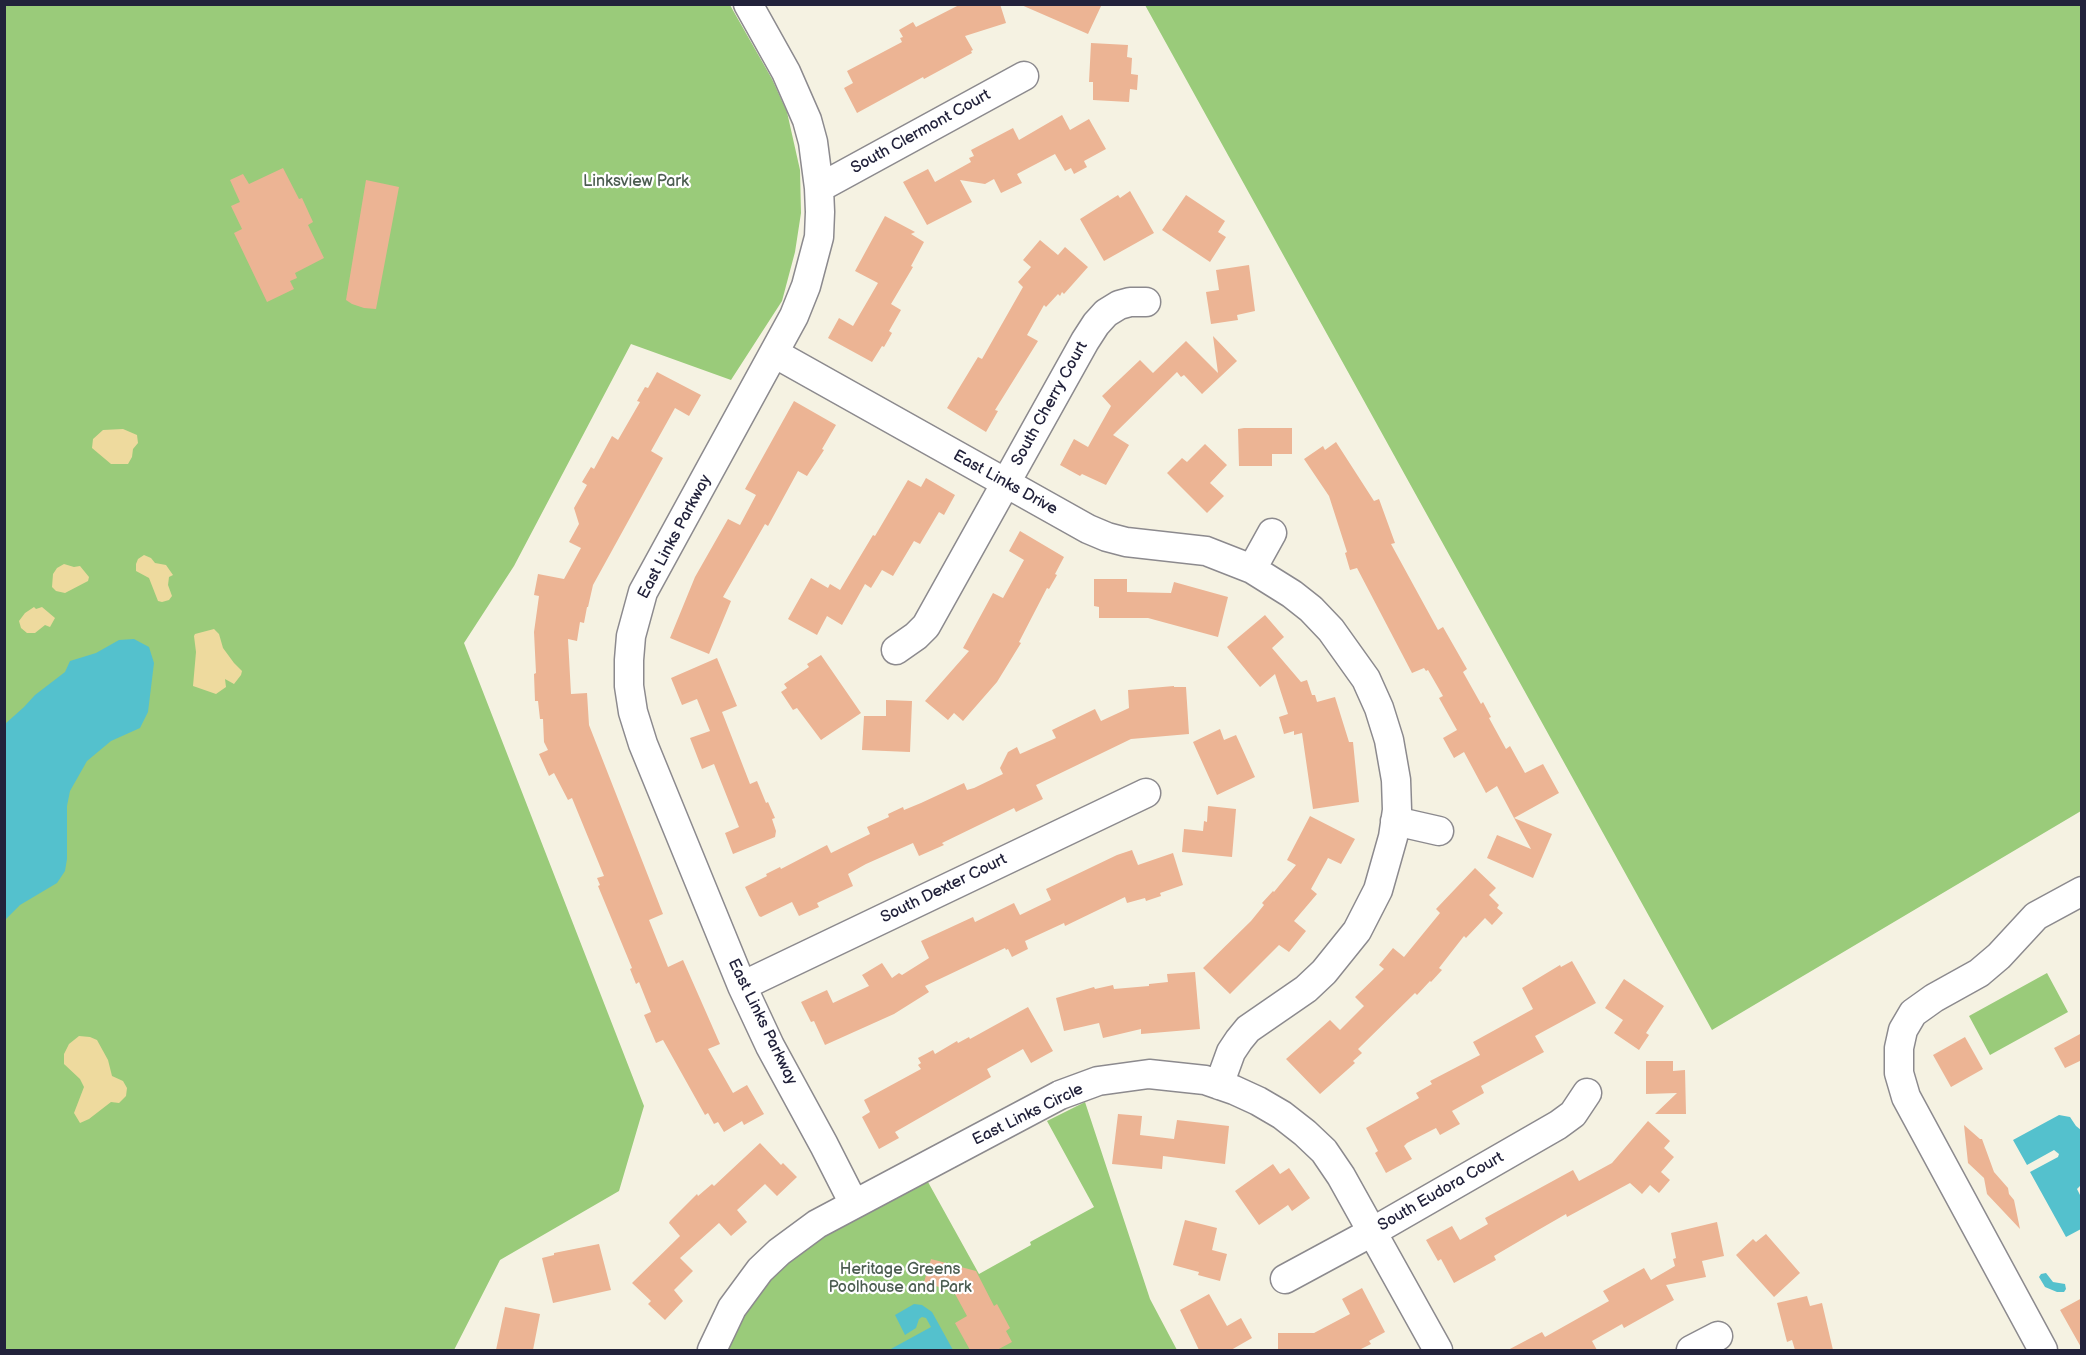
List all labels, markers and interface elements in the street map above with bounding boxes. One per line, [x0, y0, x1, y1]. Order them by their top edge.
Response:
street label: South Clermont Court [848, 86, 994, 178]
park label: Linksview Park [583, 172, 689, 192]
street label: South Cherry Court [1008, 338, 1092, 470]
street label: East Links Drive [949, 446, 1061, 520]
street label: East Links Parkway [634, 472, 716, 602]
street label: South Dexter Court [878, 850, 1010, 928]
street label: East Links Parkway [723, 956, 801, 1088]
street label: East Links Circle [969, 1080, 1087, 1150]
street label: South Eudora Court [1375, 1148, 1507, 1236]
park label: Heritage Greens Poolhouse and Park [828, 1260, 972, 1298]

